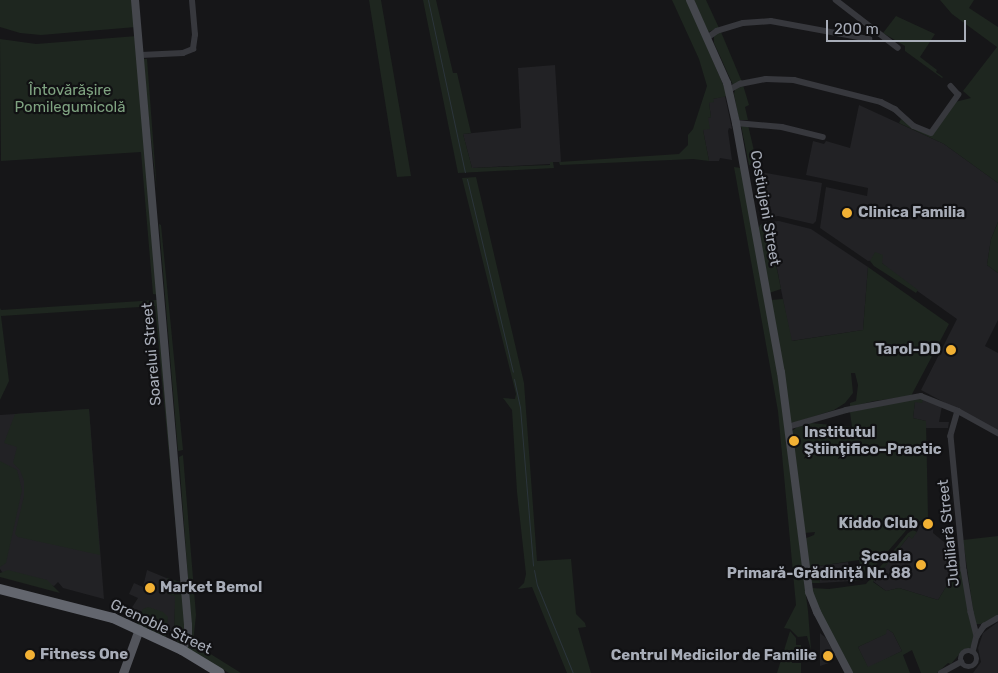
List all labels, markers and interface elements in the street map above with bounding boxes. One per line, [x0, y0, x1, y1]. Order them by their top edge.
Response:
scale bar [828, 10, 968, 42]
text: 200 m [834, 20, 879, 38]
park label: Întovărășire Pomilegumicolă [15, 81, 125, 116]
street label: Costiujeni Street [746, 149, 784, 267]
place label: Clinica Familia [858, 204, 965, 222]
marker: Clinica Familia [840, 206, 854, 220]
street label: Soarelui Street [139, 302, 165, 406]
place label: Tarol-DD [875, 341, 941, 359]
marker: Tarol-DD [945, 344, 957, 356]
place label: Institutul Ştiinţifico–Practic [804, 423, 942, 458]
marker: Institutul Ştiinţifico–Practic [788, 435, 800, 447]
street label: Jubiliară Street [934, 479, 964, 587]
place label: Kiddo Club [839, 515, 918, 533]
marker: Kiddo Club [922, 518, 934, 530]
place label: Școala Primară-Grădiniță Nr. 88 [727, 547, 911, 582]
marker: Școala Primară-Grădiniță Nr. 88 [915, 559, 927, 571]
place label: Market Bemol [160, 579, 262, 597]
marker: Market Bemol [144, 582, 156, 594]
street label: Grenoble Street [107, 596, 215, 658]
place label: Fitness One [40, 646, 128, 664]
place label: Centrul Medicilor de Familie [610, 647, 817, 665]
marker: Fitness One [24, 649, 36, 661]
marker: Centrul Medicilor de Familie [821, 649, 835, 663]

